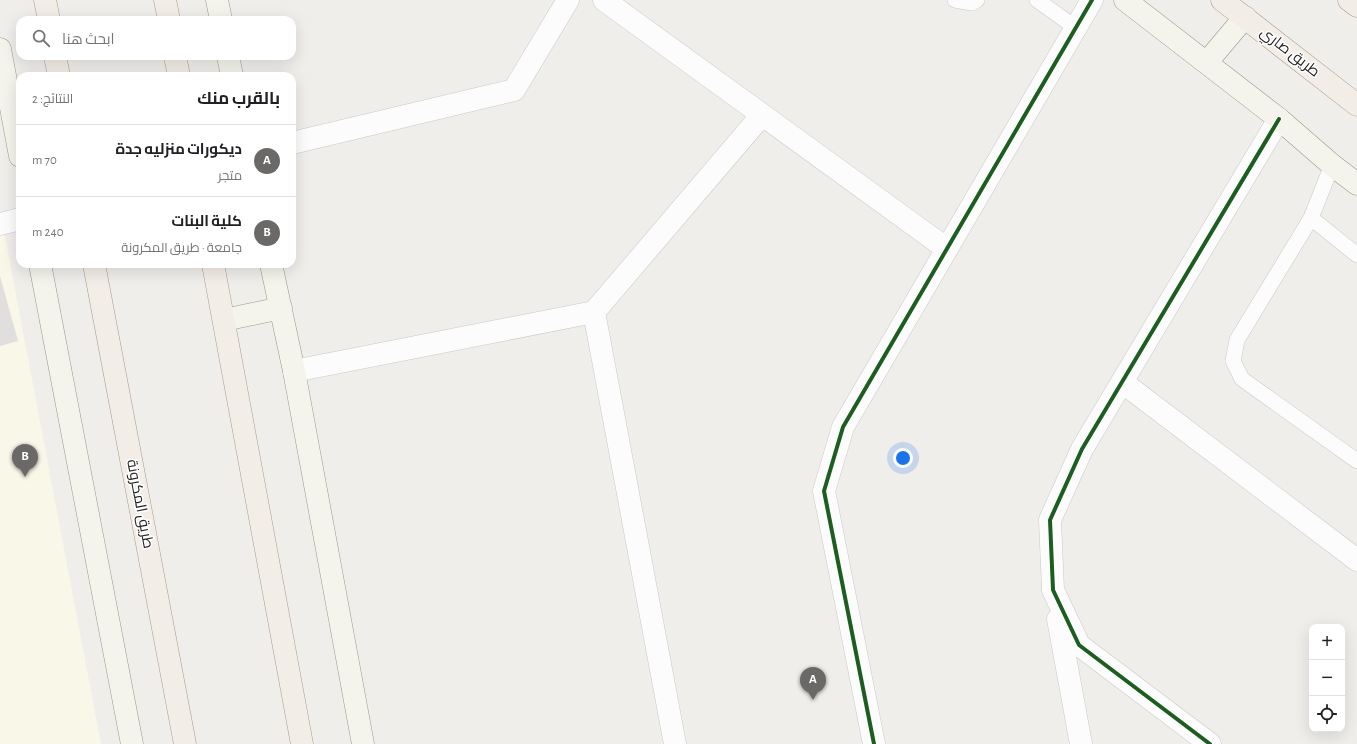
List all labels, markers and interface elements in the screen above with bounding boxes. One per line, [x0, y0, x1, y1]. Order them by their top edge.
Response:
search box [16, 16, 296, 60]
street label: طريق صاري [1255, 24, 1323, 83]
icon: search [30, 27, 52, 49]
text: ابحث هنا [62, 32, 115, 47]
text: بالقرب منك [197, 90, 280, 107]
text: النتائج: 2 [32, 93, 73, 106]
text: ديكورات منزليه جدة [116, 142, 242, 157]
text: 70 m [32, 154, 57, 167]
text: A [263, 154, 271, 167]
text: متجر [218, 170, 242, 183]
text: كلية البنات [172, 214, 242, 229]
text: 240 m [32, 226, 64, 239]
text: B [263, 226, 271, 239]
text: جامعة · طريق المكرونة [121, 242, 242, 255]
pin: B [12, 444, 38, 477]
your location [893, 448, 913, 468]
street label: طريق المكرونة [122, 458, 156, 550]
map controls [1309, 624, 1345, 732]
button: + [1309, 624, 1345, 660]
button: − [1309, 660, 1345, 696]
pin: A [800, 667, 826, 700]
button: locate [1309, 696, 1345, 732]

